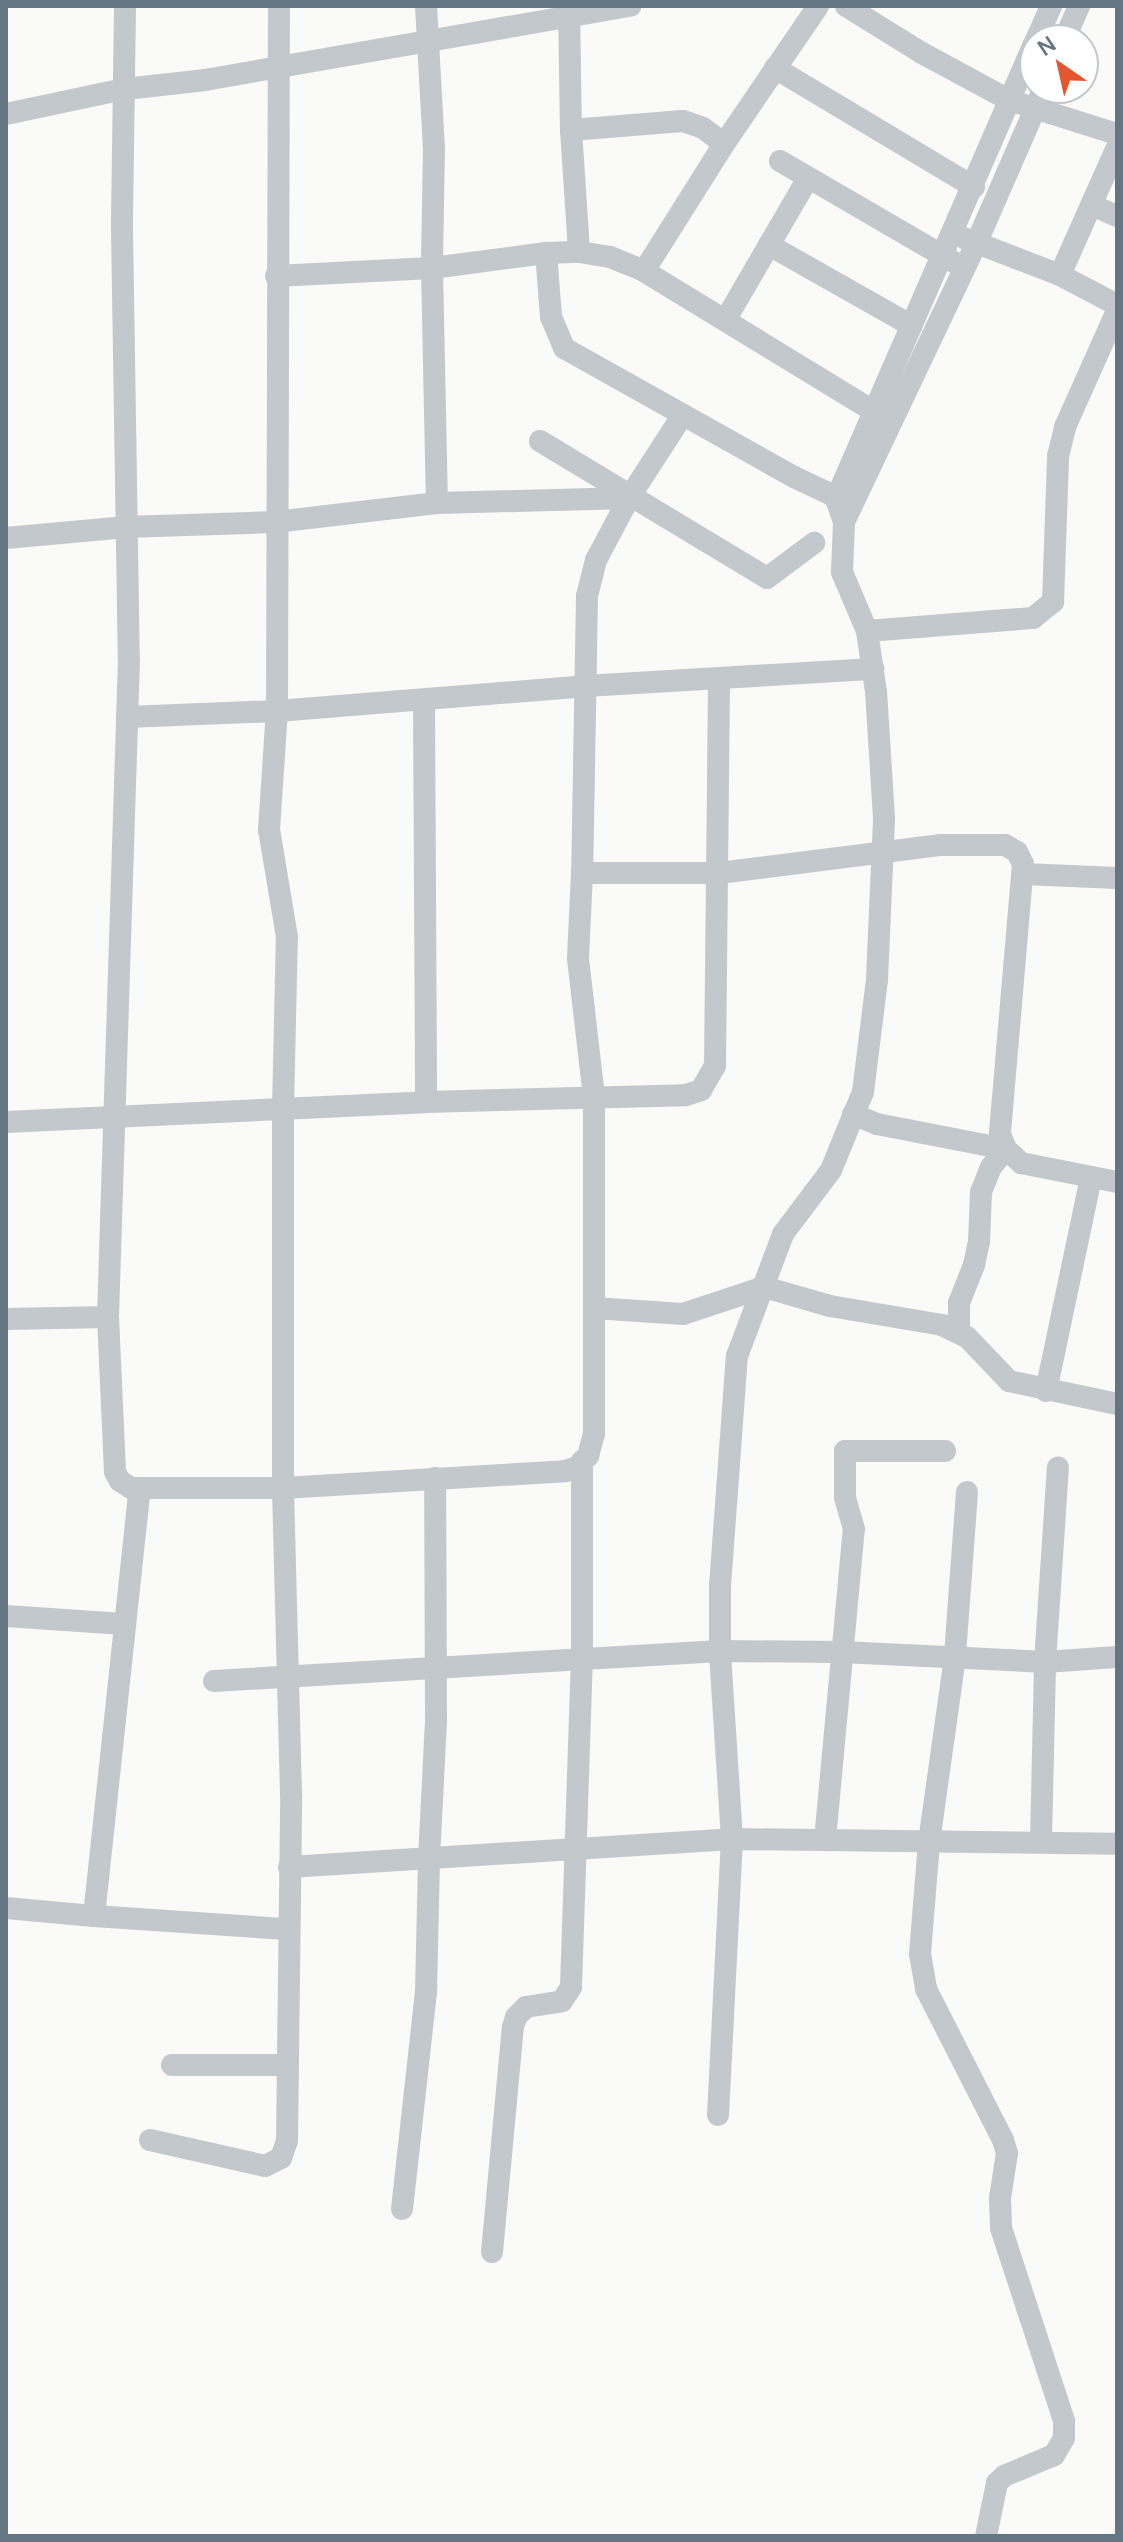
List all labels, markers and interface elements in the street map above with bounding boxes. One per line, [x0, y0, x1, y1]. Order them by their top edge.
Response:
north arrow [1019, 24, 1099, 104]
text: N [1032, 29, 1062, 63]

